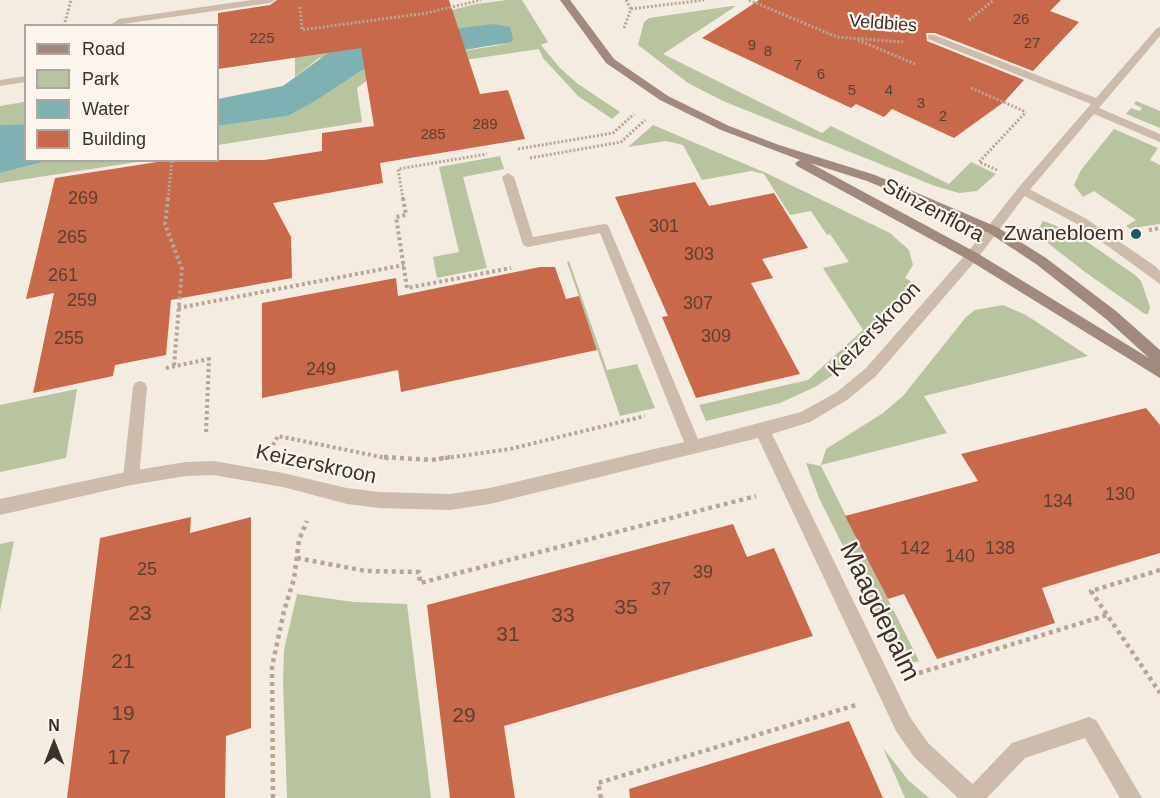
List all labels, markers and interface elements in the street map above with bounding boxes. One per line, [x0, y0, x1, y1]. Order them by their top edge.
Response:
street label: Veldbies [848, 11, 918, 37]
house number: 26 [1013, 11, 1029, 29]
legend [24, 24, 219, 162]
house number: 225 [249, 30, 275, 48]
house number: 27 [1024, 35, 1040, 53]
house number: 9 [748, 37, 756, 55]
text: Road [82, 39, 125, 59]
house number: 8 [764, 43, 772, 61]
house number: 7 [794, 57, 802, 75]
house number: 6 [817, 66, 825, 84]
text: Park [82, 69, 119, 89]
house number: 5 [848, 82, 856, 100]
house number: 4 [885, 82, 893, 100]
house number: 3 [917, 95, 925, 113]
text: Water [82, 99, 129, 119]
house number: 2 [939, 108, 947, 126]
house number: 289 [472, 116, 498, 134]
house number: 285 [420, 126, 446, 144]
text: Building [82, 129, 146, 149]
street label: Stinzenflora [878, 174, 988, 248]
house number: 269 [68, 188, 98, 210]
house number: 301 [649, 216, 679, 238]
place label: Zwanebloem [1004, 221, 1124, 247]
house number: 265 [57, 227, 87, 249]
marker: Zwanebloem [1129, 227, 1143, 241]
house number: 303 [684, 244, 714, 266]
house number: 261 [48, 265, 78, 287]
street label: Keizerskroon [823, 277, 927, 383]
house number: 259 [67, 290, 97, 312]
house number: 307 [683, 293, 713, 315]
house number: 309 [701, 326, 731, 348]
house number: 255 [54, 328, 84, 350]
house number: 249 [306, 359, 336, 381]
street label: Keizerskroon [253, 440, 379, 490]
house number: 130 [1105, 484, 1135, 506]
house number: 134 [1043, 491, 1073, 513]
street label: Maagdepalm [832, 538, 926, 686]
house number: 142 [900, 538, 930, 560]
house number: 138 [985, 538, 1015, 560]
house number: 140 [945, 546, 975, 568]
house number: 25 [137, 559, 157, 581]
house number: 39 [693, 562, 713, 584]
house number: 37 [651, 579, 671, 601]
house number: 35 [614, 595, 638, 621]
house number: 23 [128, 601, 152, 627]
house number: 33 [551, 603, 575, 629]
house number: 31 [496, 622, 520, 648]
house number: 21 [111, 649, 135, 675]
house number: 19 [111, 701, 135, 727]
house number: 29 [452, 703, 476, 729]
north arrow [24, 714, 84, 774]
text: N [48, 717, 60, 734]
house number: 17 [107, 745, 131, 771]

